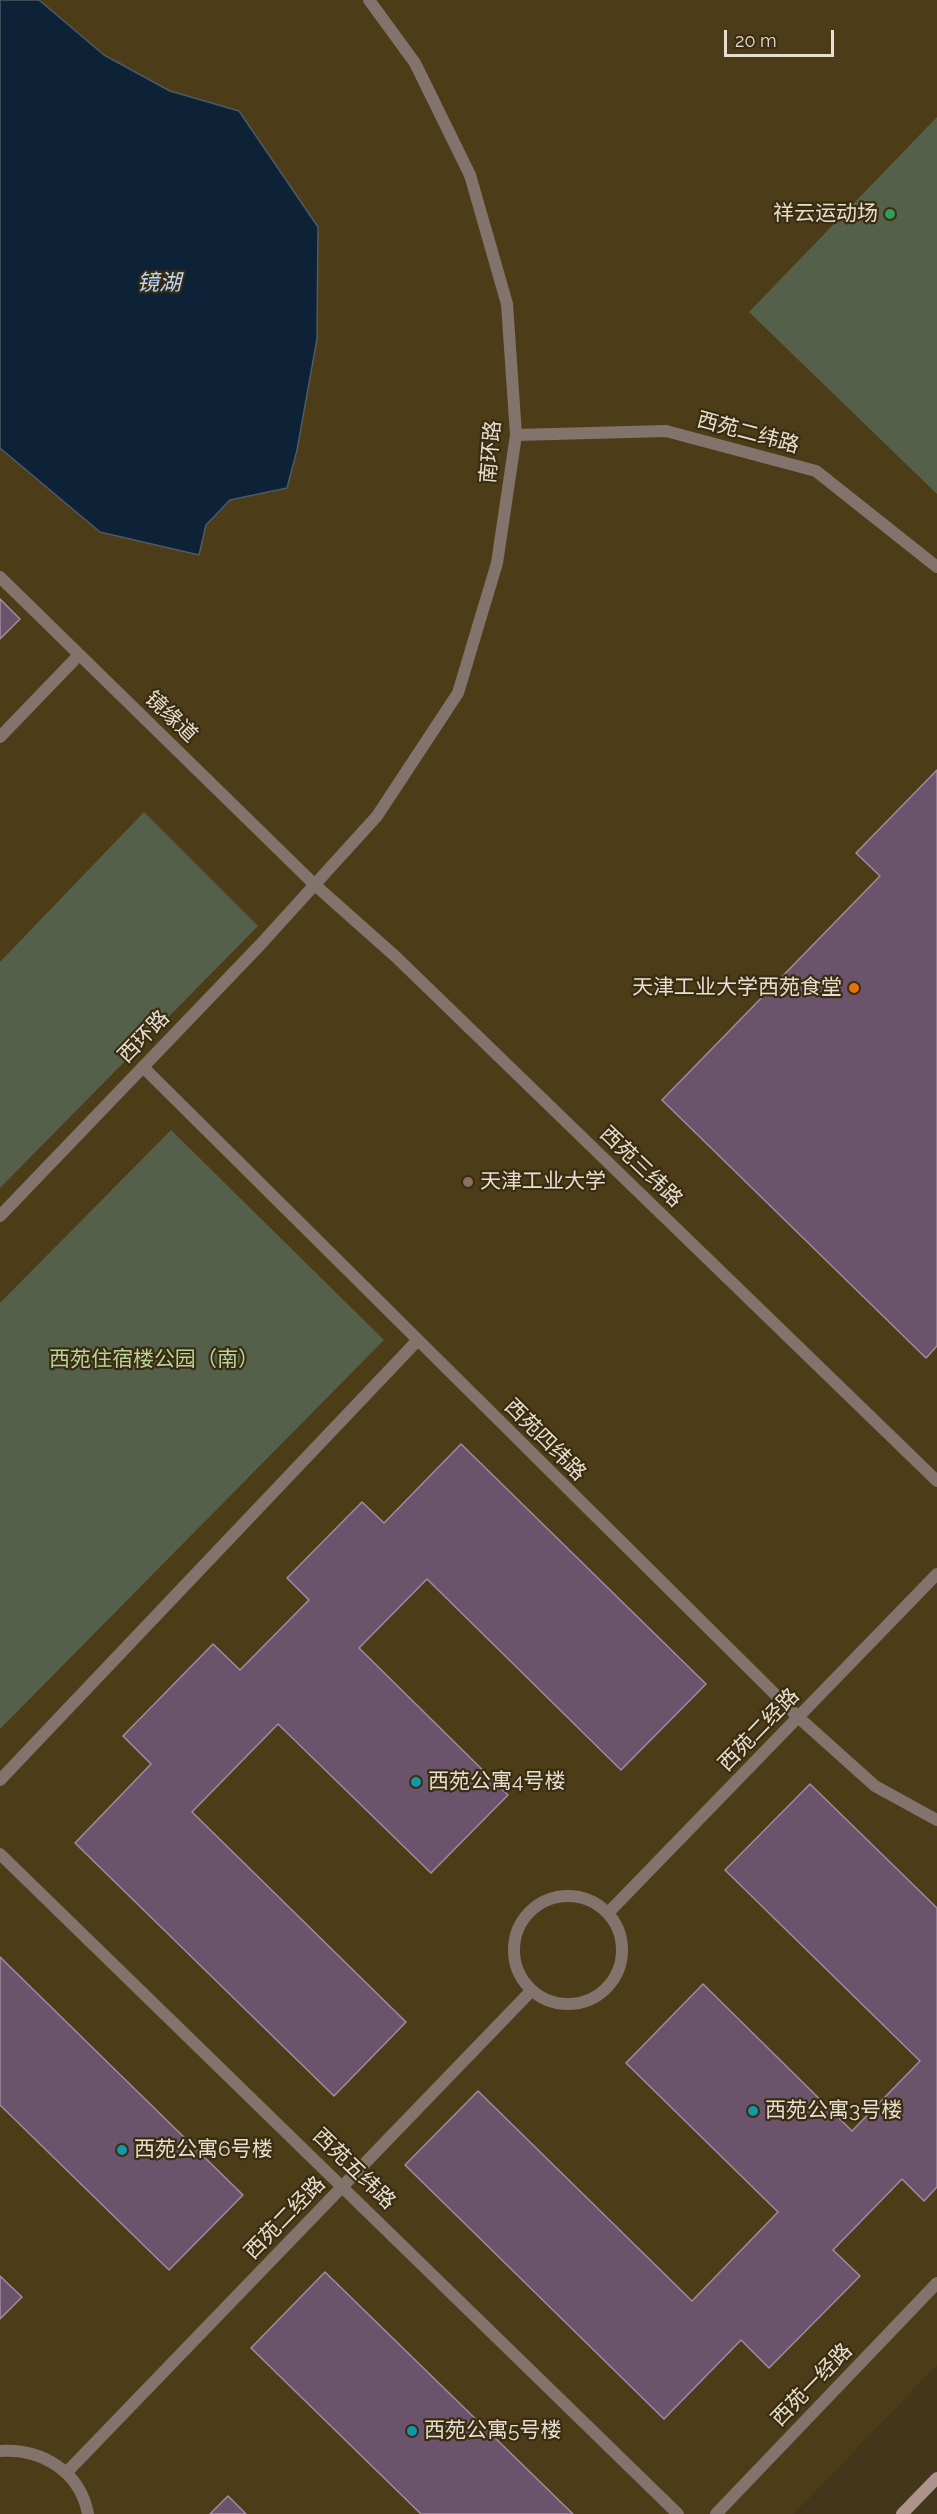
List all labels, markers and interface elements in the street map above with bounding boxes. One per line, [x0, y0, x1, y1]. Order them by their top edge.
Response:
scale bar [727, 18, 836, 56]
text: 20 m [735, 30, 777, 51]
place label: 祥云运动场 [773, 201, 878, 227]
marker: 祥云运动场 [883, 207, 897, 221]
water label: 镜湖 [137, 270, 181, 296]
street label: 西苑二纬路 [694, 407, 802, 459]
street label: 南环路 [476, 420, 506, 484]
street label: 镜缘道 [140, 686, 202, 748]
place label: 天津工业大学西苑食堂 [632, 975, 842, 1001]
marker: 天津工业大学西苑食堂 [847, 981, 861, 995]
street label: 西环路 [113, 1006, 175, 1068]
street label: 西苑三纬路 [594, 1121, 688, 1213]
place label: 天津工业大学 [480, 1169, 606, 1195]
marker: 天津工业大学 [461, 1175, 475, 1189]
park label: 西苑住宿楼公园（南） [49, 1347, 259, 1373]
street label: 西苑四纬路 [499, 1394, 591, 1486]
street label: 西苑二经路 [713, 1683, 805, 1777]
place label: 西苑公寓4号楼 [428, 1769, 565, 1795]
marker: 西苑公寓4号楼 [409, 1775, 423, 1789]
place label: 西苑公寓3号楼 [765, 2098, 902, 2124]
marker: 西苑公寓3号楼 [746, 2104, 760, 2118]
street label: 西苑五纬路 [307, 2123, 401, 2215]
place label: 西苑公寓6号楼 [134, 2137, 273, 2163]
marker: 西苑公寓6号楼 [115, 2143, 129, 2157]
street label: 西苑二经路 [239, 2171, 331, 2265]
street label: 西苑一经路 [766, 2338, 858, 2432]
place label: 西苑公寓5号楼 [424, 2418, 561, 2444]
marker: 西苑公寓5号楼 [405, 2424, 419, 2438]

